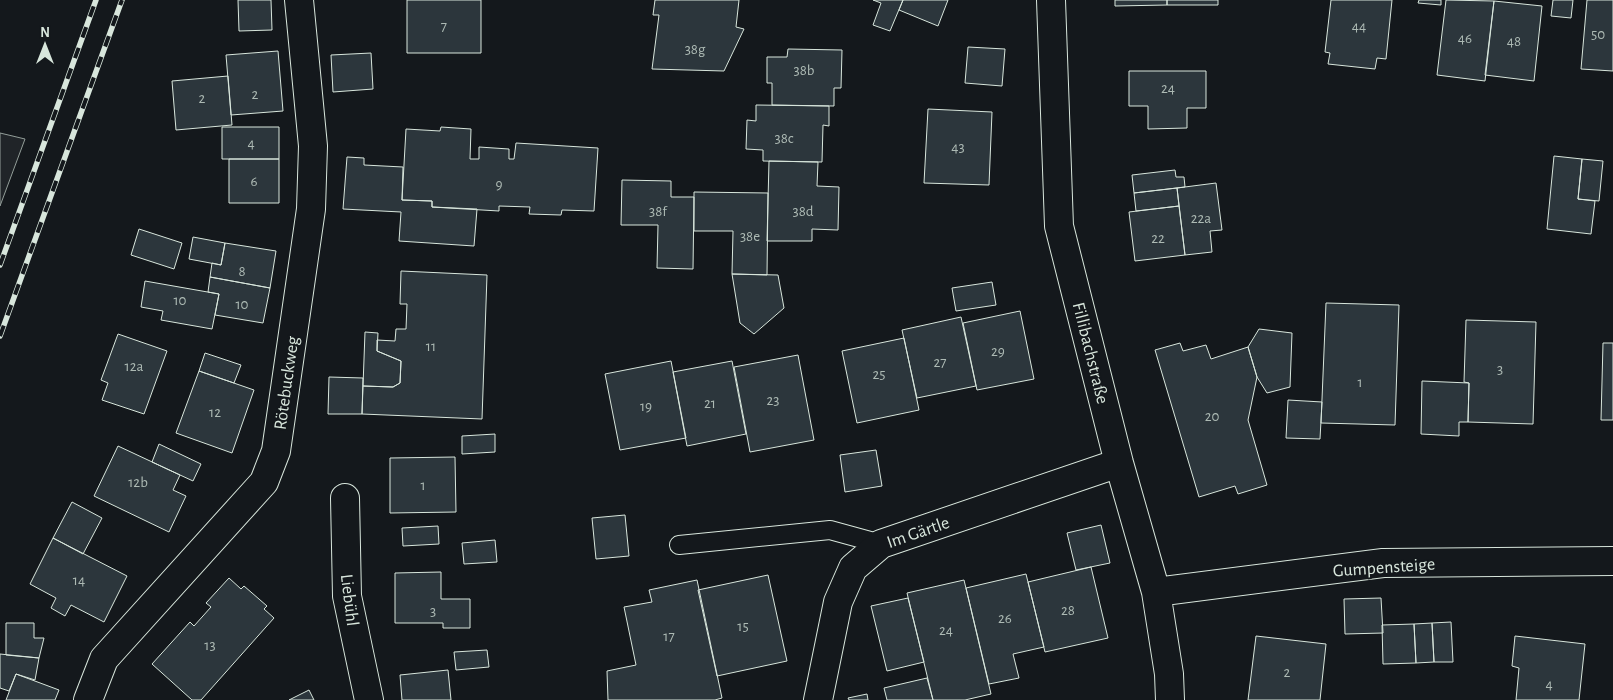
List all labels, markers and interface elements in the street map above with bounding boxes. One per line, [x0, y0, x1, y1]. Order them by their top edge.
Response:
house number: 7 [441, 19, 447, 34]
house number: 44 [1352, 19, 1366, 34]
north arrow [20, 20, 70, 70]
text: N [40, 26, 50, 40]
house number: 50 [1591, 27, 1605, 42]
house number: 46 [1458, 31, 1472, 46]
house number: 48 [1507, 34, 1521, 49]
house number: 38g [685, 42, 706, 57]
house number: 38b [793, 63, 815, 78]
house number: 24 [1161, 81, 1175, 96]
house number: 2 [252, 87, 259, 102]
house number: 2 [199, 91, 206, 106]
house number: 38c [774, 131, 794, 146]
house number: 4 [247, 136, 255, 151]
house number: 43 [951, 140, 965, 155]
house number: 6 [250, 174, 258, 189]
house number: 9 [495, 177, 503, 192]
house number: 38f [649, 204, 668, 219]
house number: 38d [792, 204, 814, 219]
house number: 22a [1191, 211, 1211, 226]
house number: 38e [740, 229, 760, 244]
house number: 22 [1151, 231, 1165, 246]
house number: 8 [238, 264, 246, 279]
house number: 10 [173, 293, 187, 308]
house number: 10 [235, 297, 249, 312]
street label: Fillibachstraße [1069, 301, 1111, 406]
street label: Rötebuckweg [272, 335, 302, 431]
house number: 11 [426, 339, 436, 354]
house number: 29 [991, 344, 1005, 359]
house number: 27 [933, 355, 947, 370]
house number: 12a [125, 359, 144, 374]
house number: 3 [1497, 362, 1503, 377]
house number: 25 [872, 367, 886, 382]
house number: 1 [1357, 375, 1363, 390]
house number: 23 [766, 393, 780, 408]
house number: 21 [704, 396, 716, 411]
house number: 19 [640, 399, 652, 414]
house number: 12 [209, 405, 221, 420]
house number: 20 [1205, 409, 1219, 424]
house number: 12b [128, 475, 148, 490]
house number: 1 [420, 478, 426, 493]
street label: Im Gärtle [885, 514, 952, 552]
street label: Gumpensteige [1332, 555, 1436, 581]
house number: 14 [73, 573, 85, 588]
street label: Liebühl [337, 573, 361, 627]
house number: 28 [1061, 603, 1075, 618]
house number: 3 [430, 604, 436, 619]
house number: 26 [998, 611, 1012, 626]
house number: 15 [737, 619, 749, 634]
house number: 24 [939, 623, 953, 638]
house number: 17 [663, 629, 675, 644]
house number: 13 [204, 638, 216, 653]
house number: 2 [1284, 665, 1291, 680]
house number: 4 [1545, 677, 1553, 692]

